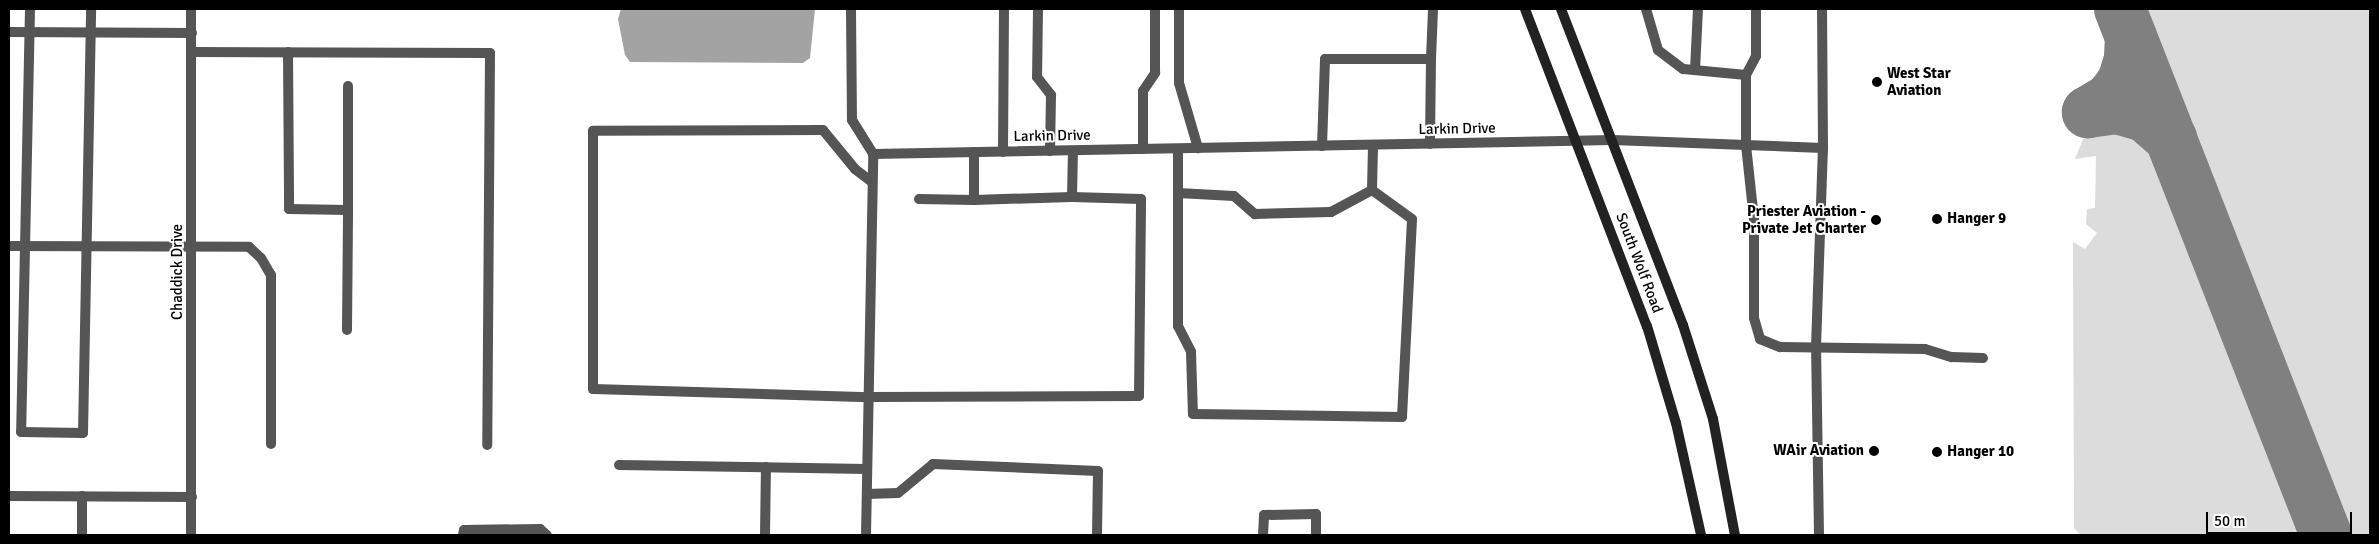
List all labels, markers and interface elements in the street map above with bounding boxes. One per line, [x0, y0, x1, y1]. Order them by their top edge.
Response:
place label: West Star Aviation [1887, 64, 1951, 99]
marker: West Star Aviation [1871, 76, 1883, 88]
street label: Larkin Drive [1418, 119, 1496, 139]
street label: Larkin Drive [1013, 126, 1091, 146]
place label: Priester Aviation - Private Jet Charter [1742, 202, 1866, 237]
street label: South Wolf Road [1612, 210, 1666, 316]
place label: Hanger 9 [1947, 210, 2006, 228]
marker: Hanger 9 [1931, 213, 1943, 225]
marker: Priester Aviation - Private Jet Charter [1870, 214, 1882, 226]
street label: Chaddick Drive [169, 224, 187, 320]
place label: WAir Aviation [1773, 442, 1864, 460]
place label: Hanger 10 [1947, 443, 2014, 461]
marker: WAir Aviation [1868, 445, 1880, 457]
marker: Hanger 10 [1931, 446, 1943, 458]
scale bar [2209, 502, 2355, 534]
text: 50 m [2214, 512, 2245, 530]

